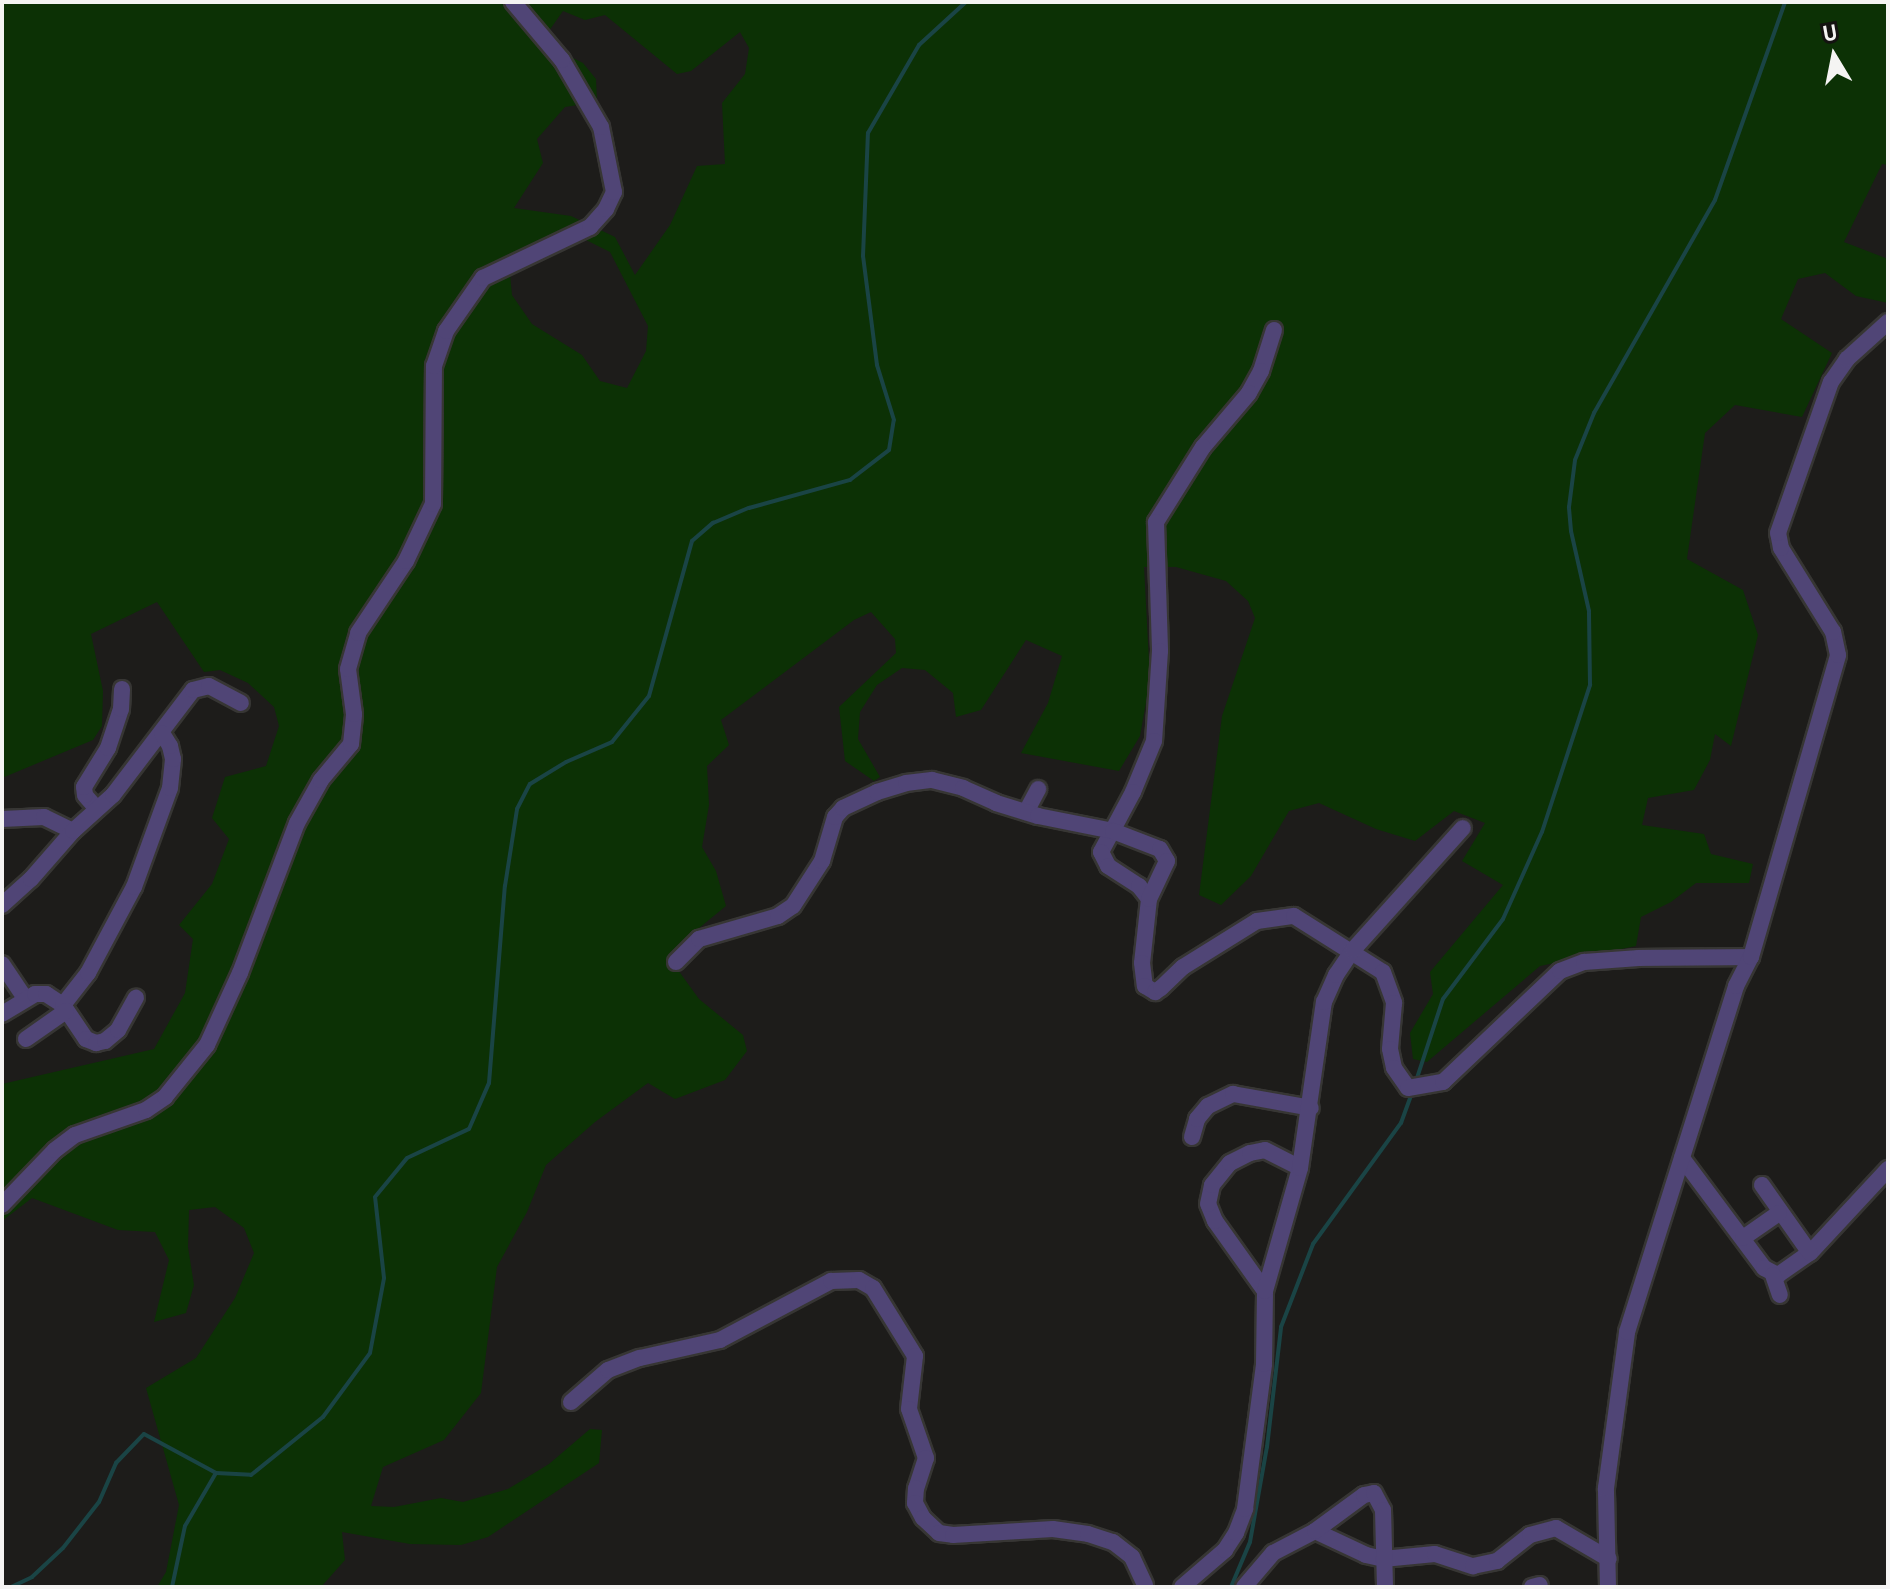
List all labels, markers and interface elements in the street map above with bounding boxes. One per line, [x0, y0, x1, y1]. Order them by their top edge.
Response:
north arrow [1794, 16, 1874, 96]
text: U [1821, 17, 1839, 47]

